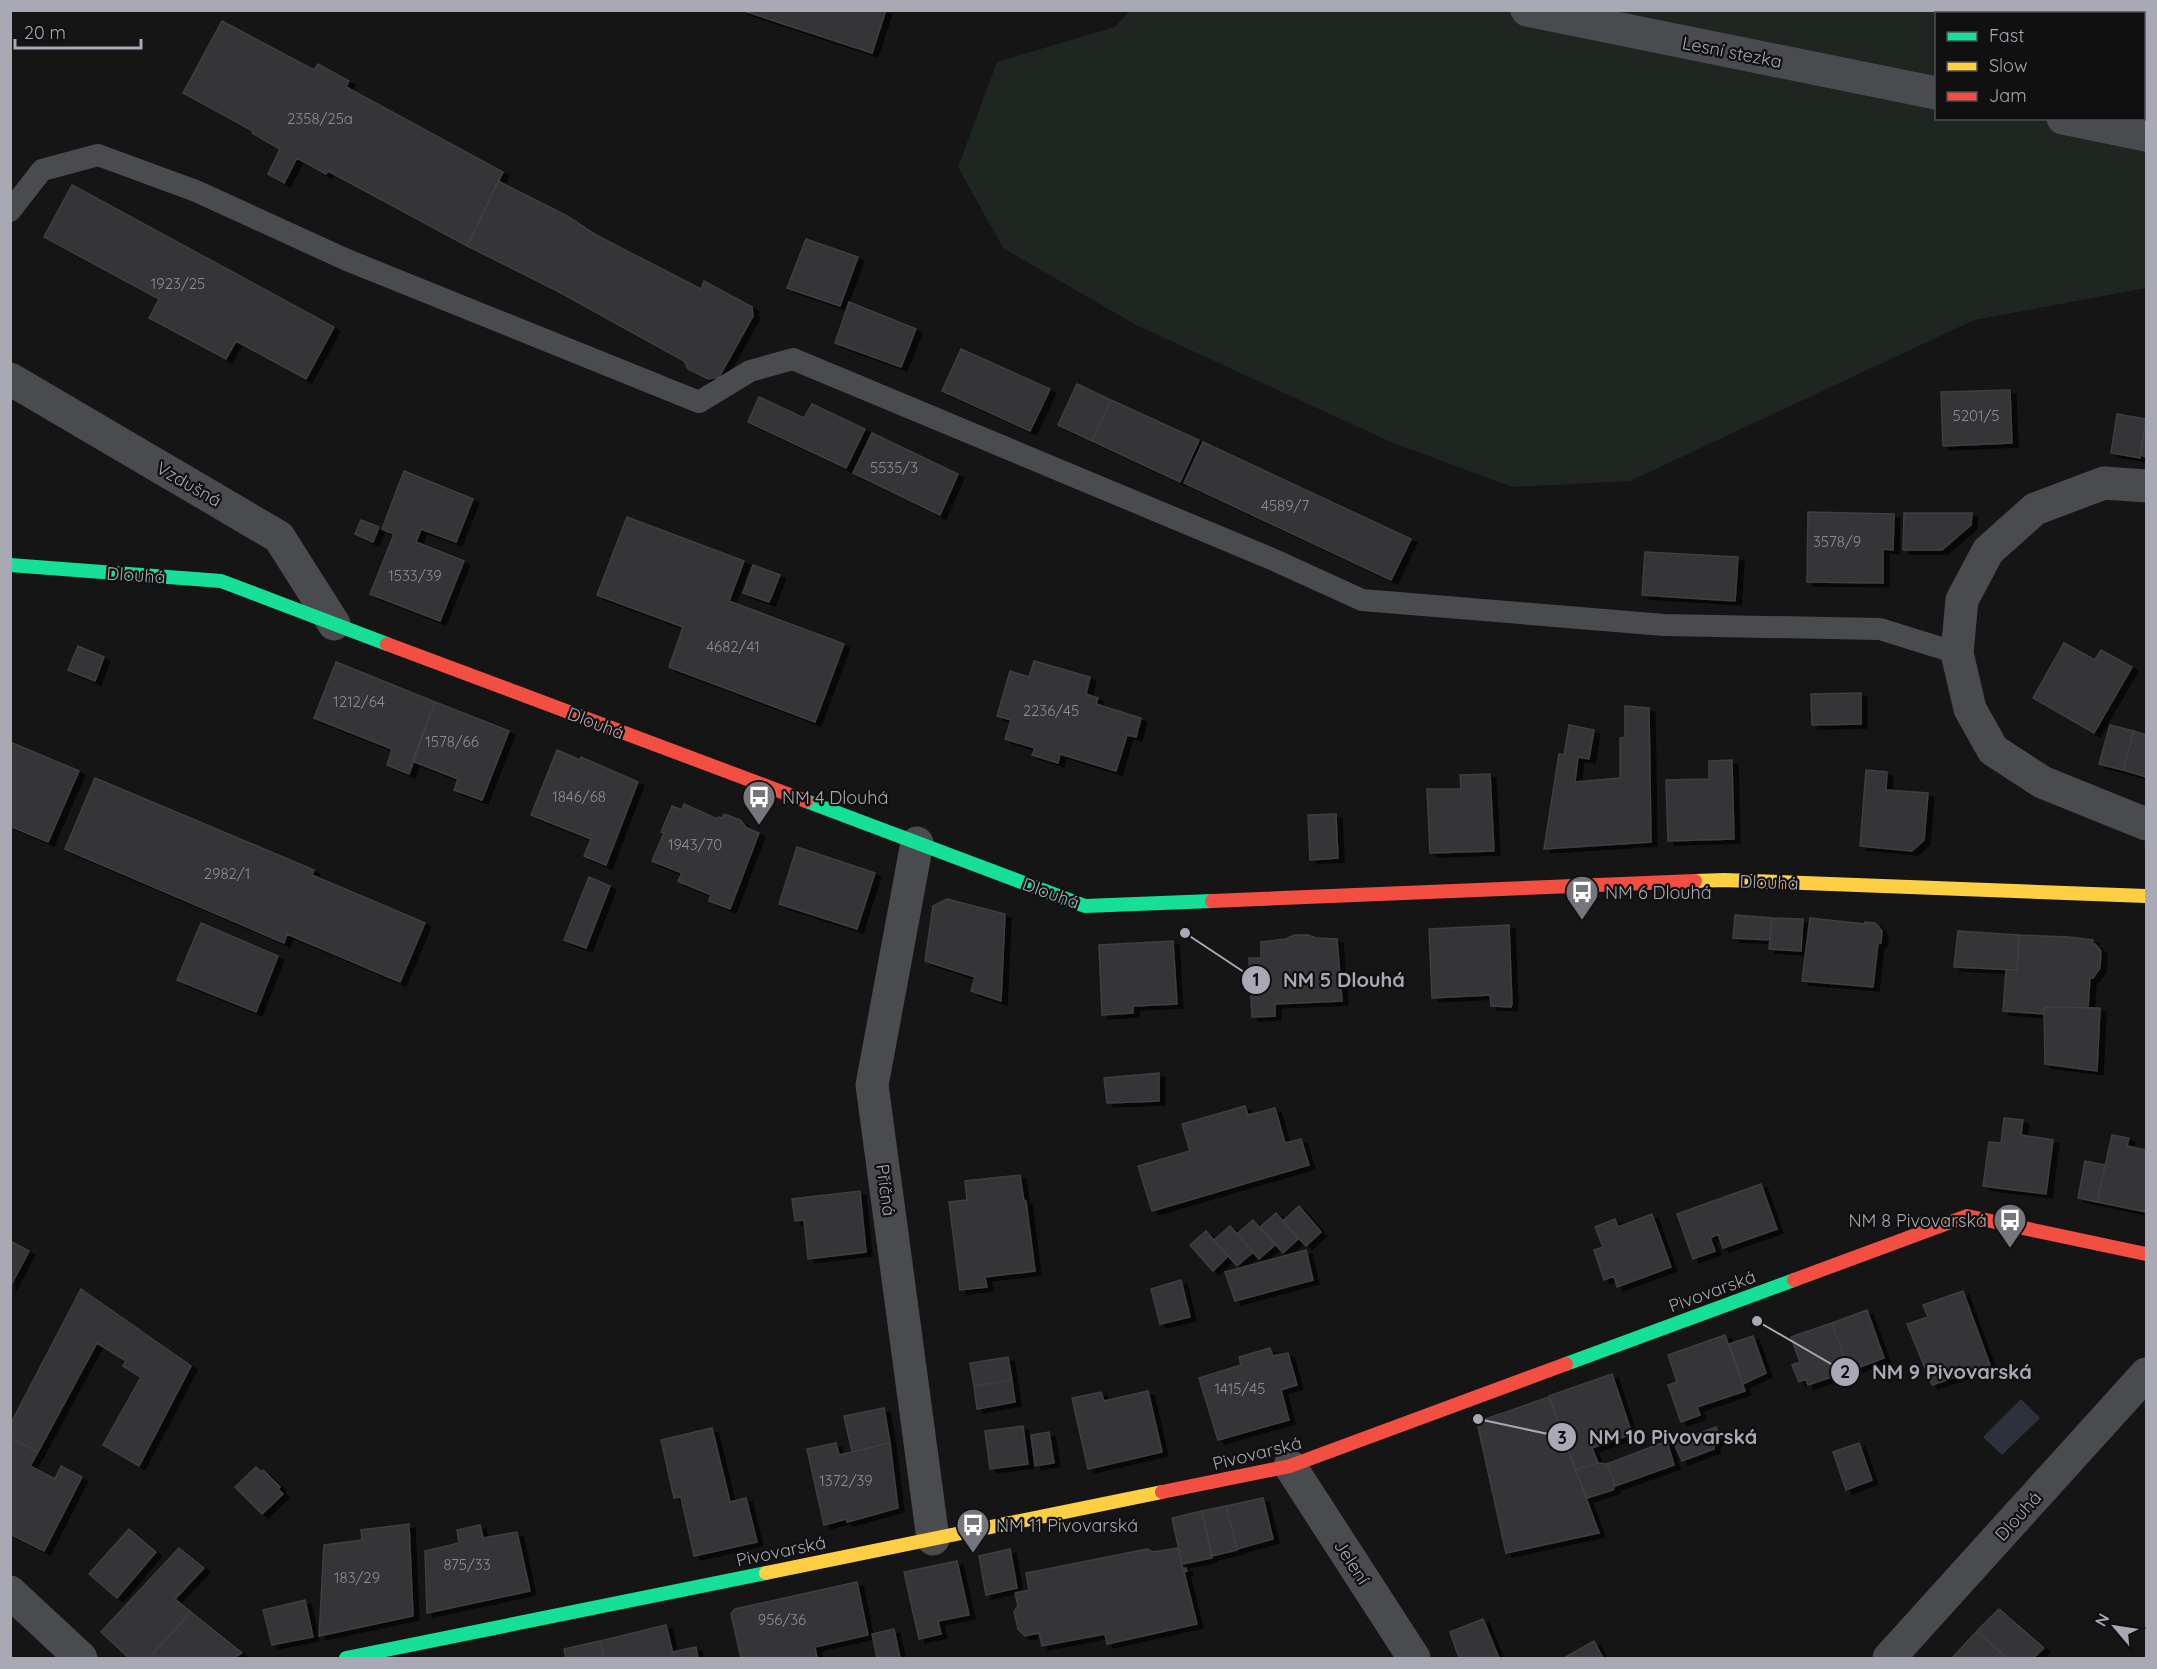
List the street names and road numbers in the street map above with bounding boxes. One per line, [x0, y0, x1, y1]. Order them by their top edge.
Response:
street label: Lesní stezka [1680, 31, 1784, 73]
street label: Vzdušná [152, 456, 226, 512]
street label: Dlouhá [106, 561, 166, 589]
street label: Dlouhá [564, 702, 628, 744]
street label: Dlouhá [1739, 869, 1799, 895]
street label: Dlouhá [1019, 872, 1083, 914]
street label: Příčná [871, 1163, 901, 1217]
street label: Pivovarská [1665, 1265, 1759, 1317]
street label: Pivovarská [1210, 1431, 1304, 1475]
street label: Dlouhá [1990, 1486, 2046, 1546]
street label: Pivovarská [734, 1530, 828, 1572]
street label: Jelení [1329, 1535, 1375, 1589]

